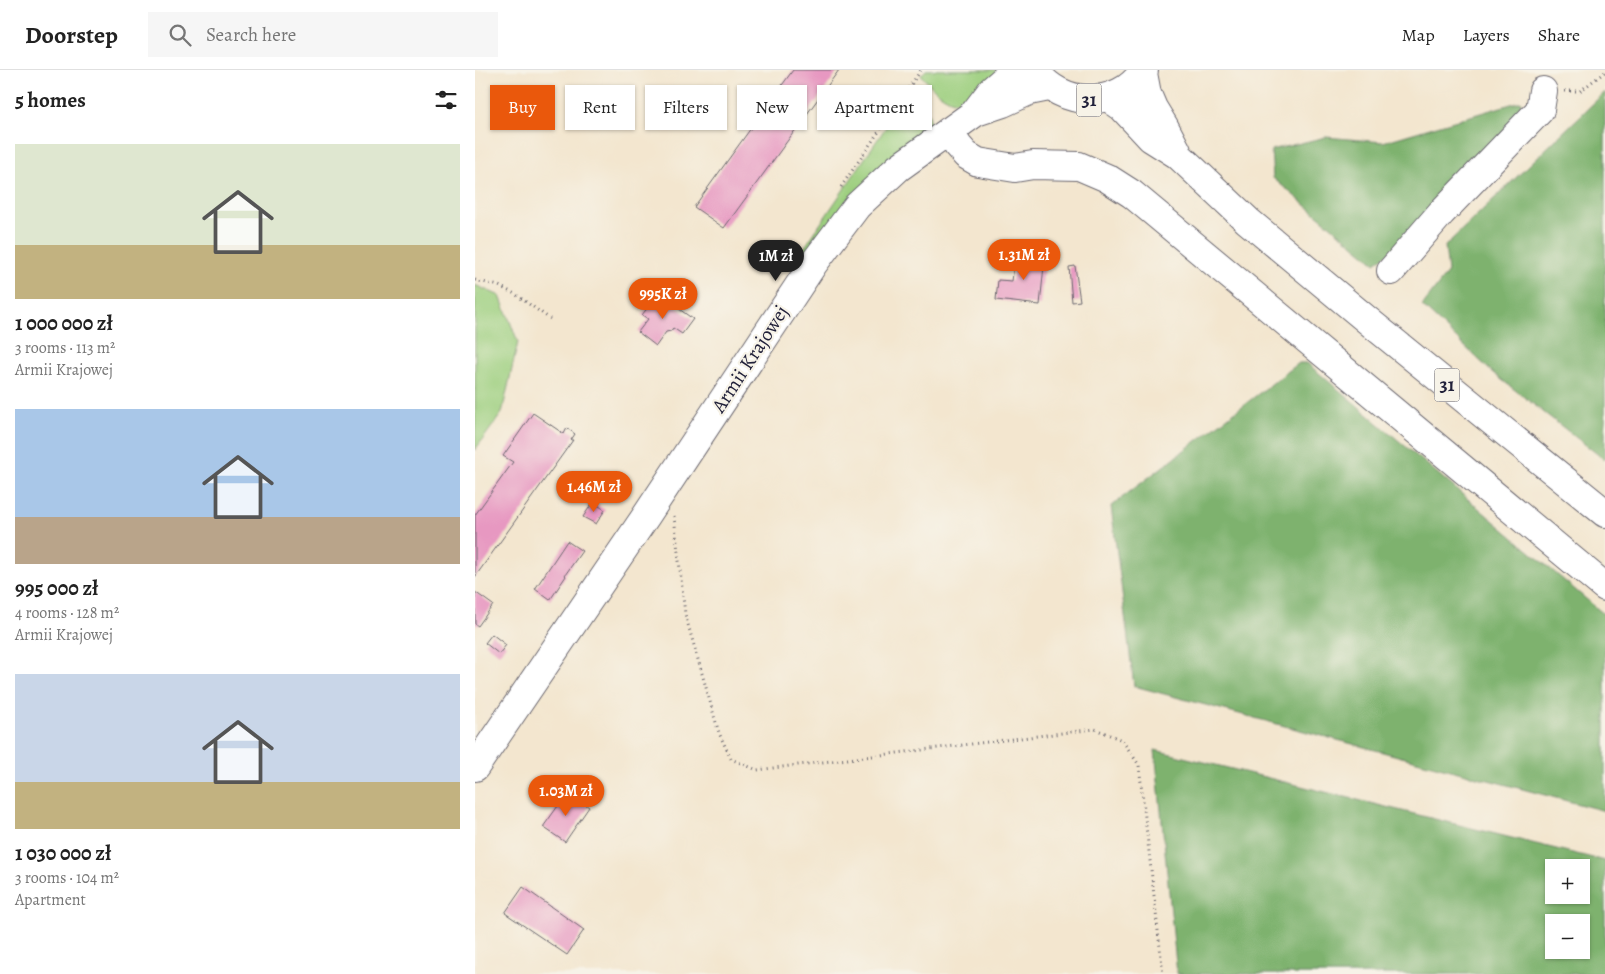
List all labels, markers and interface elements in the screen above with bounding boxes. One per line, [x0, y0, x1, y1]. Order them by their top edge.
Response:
search box [148, 12, 498, 57]
text: Doorstep [25, 19, 118, 51]
icon: search [166, 21, 194, 49]
text: Search here [206, 22, 296, 48]
text: Map [1402, 23, 1435, 47]
text: Layers [1463, 23, 1510, 47]
text: Share [1538, 23, 1580, 47]
road number: 31 [1077, 84, 1101, 116]
chip: Buy [490, 85, 555, 130]
chip: Rent [565, 85, 635, 130]
chip: Filters [645, 85, 727, 130]
chip: New [737, 85, 807, 130]
chip: Apartment [817, 85, 932, 130]
text: 5 homes [15, 86, 86, 114]
icon: filters [432, 86, 460, 114]
icon: home [193, 177, 283, 267]
pin: 1.31M zł [972, 238, 1076, 281]
pin: 1M zł [741, 240, 811, 282]
text: 1.31M zł [998, 244, 1050, 266]
text: 1M zł [759, 245, 793, 267]
pin: 995K zł [617, 278, 709, 320]
text: 995K zł [639, 283, 687, 305]
street label: Armii Krajowej [705, 300, 795, 419]
text: 1 000 000 zł [15, 309, 113, 337]
text: 3 rooms · 113 m² [15, 337, 115, 359]
text: Armii Krajowej [15, 359, 113, 381]
road number: 31 [1435, 368, 1459, 402]
icon: home [193, 442, 283, 532]
pin: 1.46M zł [542, 470, 646, 513]
text: 1.46M zł [567, 476, 621, 498]
text: 995 000 zł [15, 574, 98, 602]
text: 4 rooms · 128 m² [15, 602, 119, 624]
text: Armii Krajowej [15, 624, 113, 646]
icon: home [193, 707, 283, 797]
pin: 1.03M zł [514, 774, 618, 817]
text: 1.03M zł [539, 780, 593, 802]
text: 1 030 000 zł [15, 839, 111, 867]
map controls [1545, 859, 1590, 959]
button: + [1545, 859, 1590, 904]
text: 3 rooms · 104 m² [15, 867, 119, 889]
text: Apartment [15, 889, 86, 911]
button: − [1545, 914, 1590, 959]

